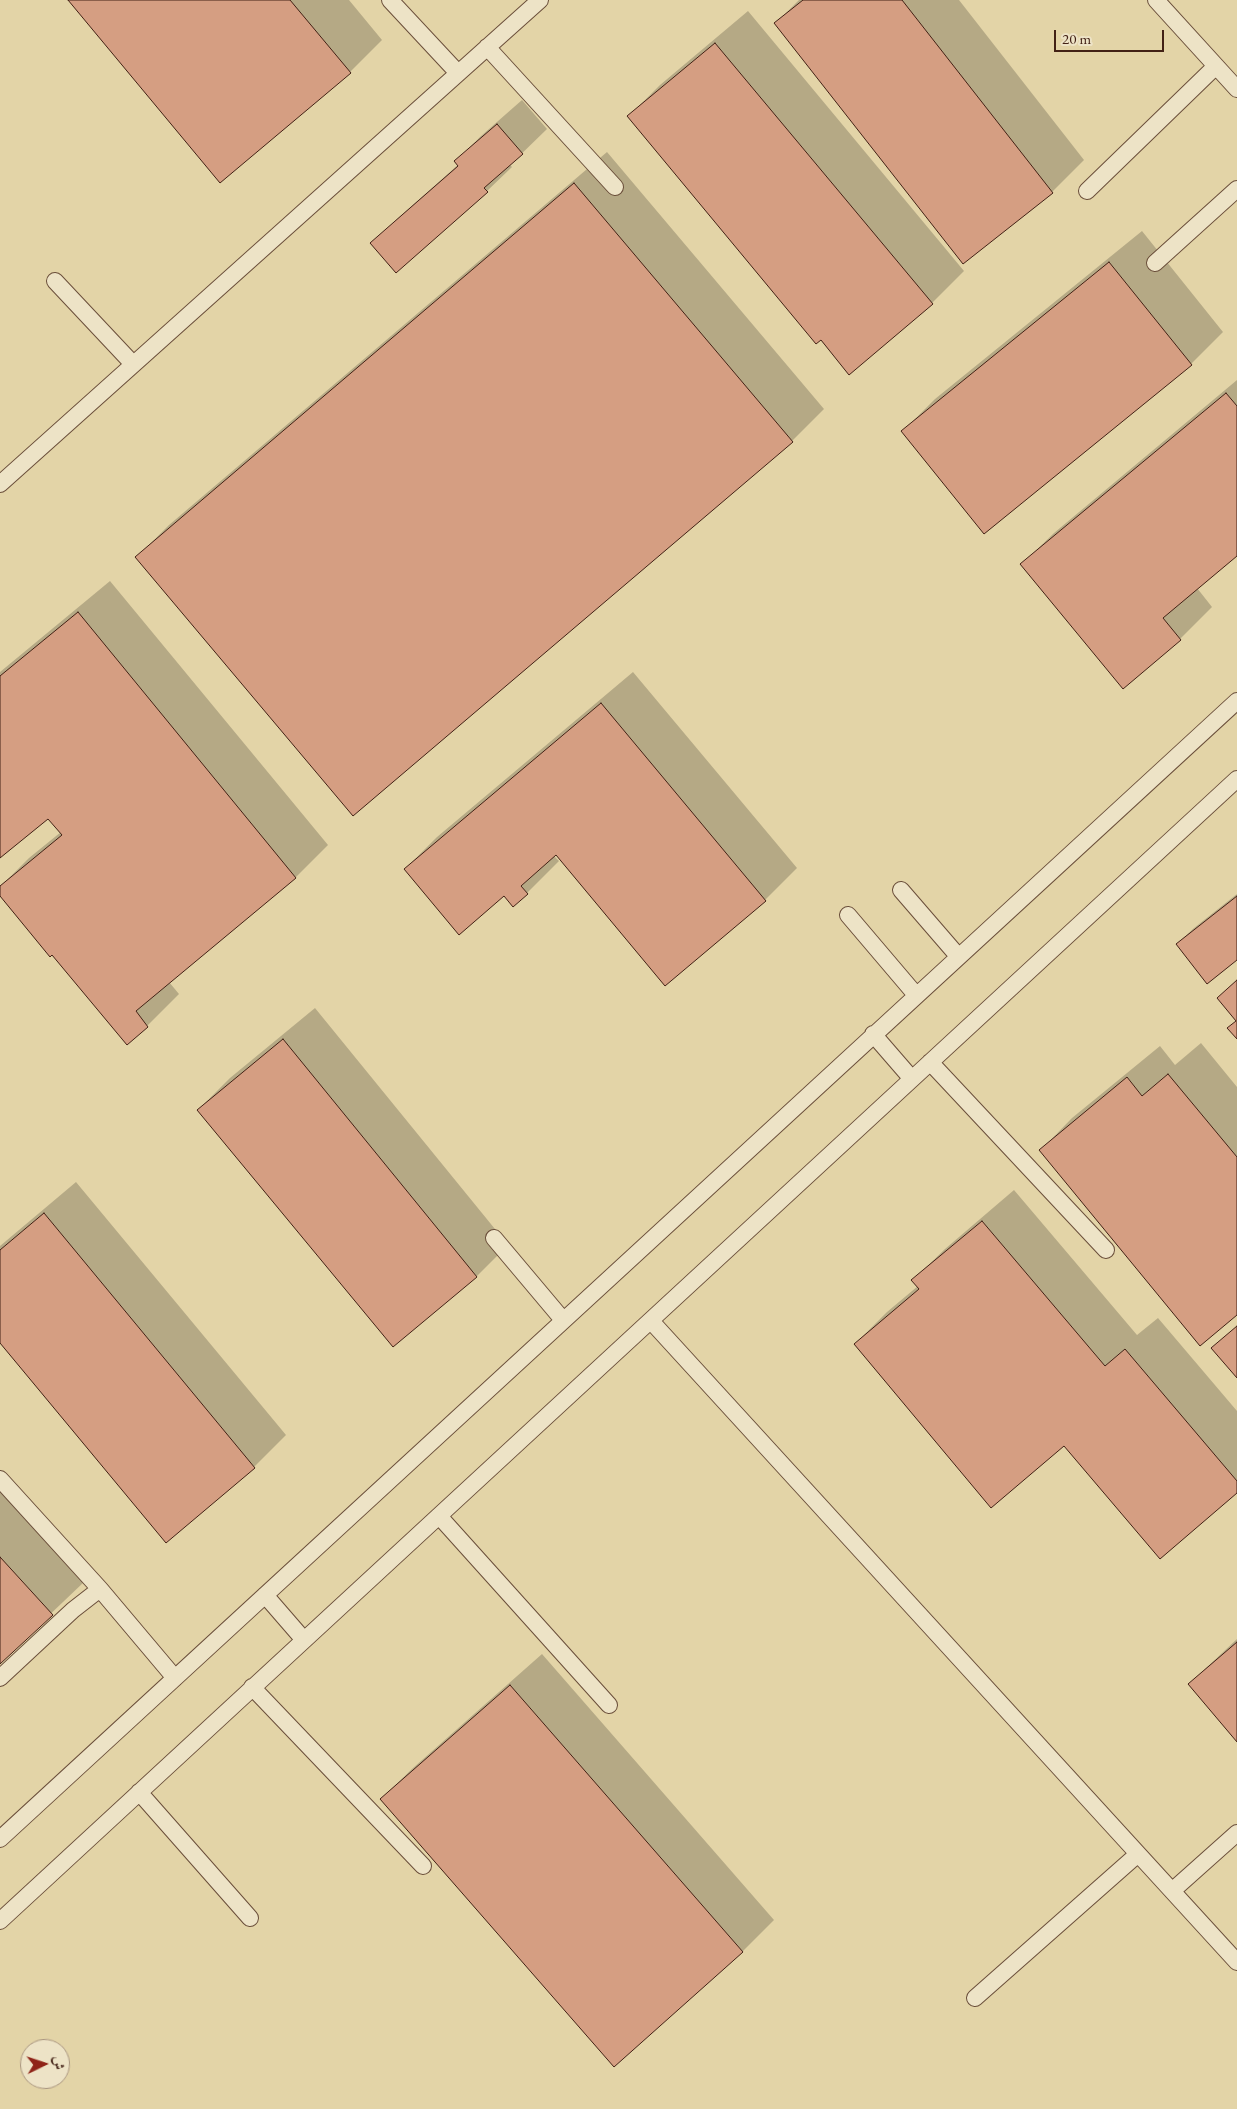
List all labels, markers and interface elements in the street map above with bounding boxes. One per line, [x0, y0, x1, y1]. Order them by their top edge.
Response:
scale bar [1057, 20, 1167, 52]
text: 20 m [1062, 29, 1091, 48]
north arrow [20, 2039, 70, 2089]
text: ش [50, 2055, 68, 2071]

